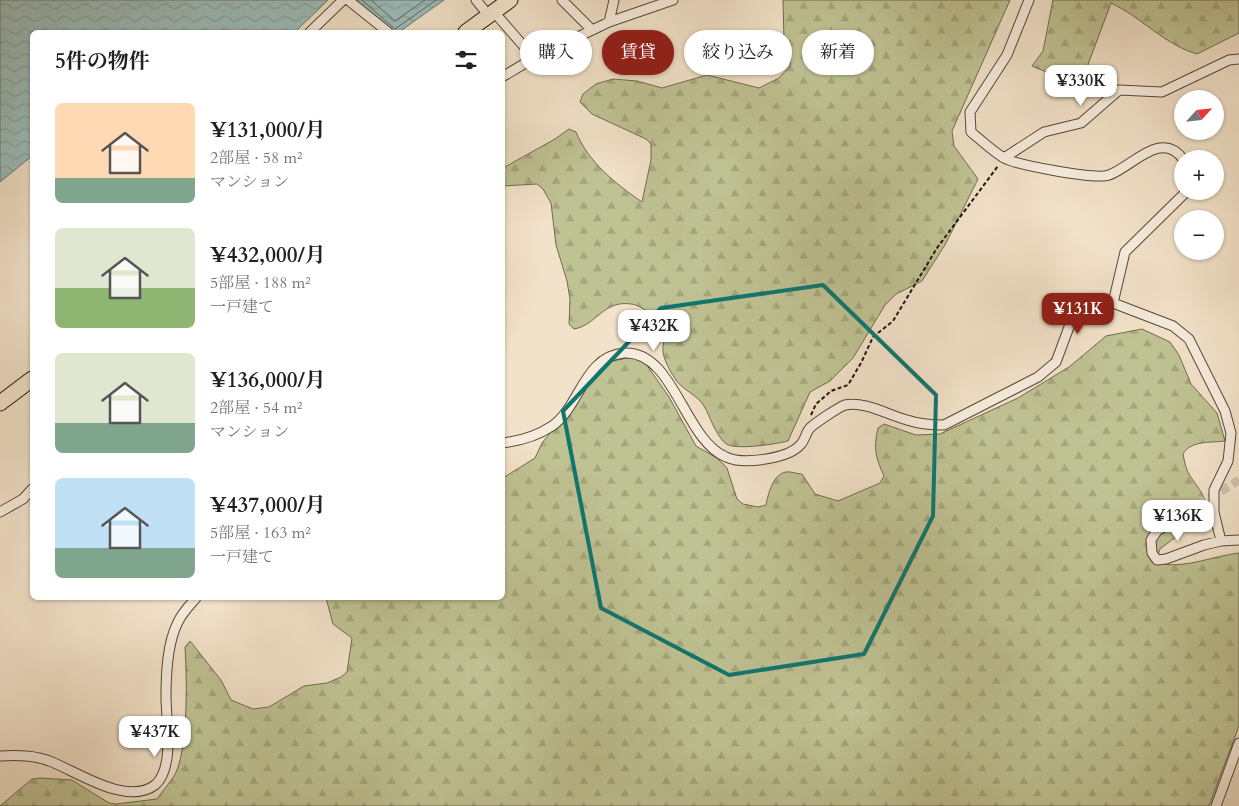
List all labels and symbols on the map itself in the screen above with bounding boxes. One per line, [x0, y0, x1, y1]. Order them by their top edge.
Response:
pin: ¥330K [1046, 64, 1116, 107]
north arrow [1174, 90, 1224, 140]
pin: ¥131K [1043, 292, 1113, 335]
pin: ¥432K [619, 310, 689, 352]
pin: ¥136K [1143, 500, 1213, 542]
pin: ¥437K [120, 716, 190, 758]

